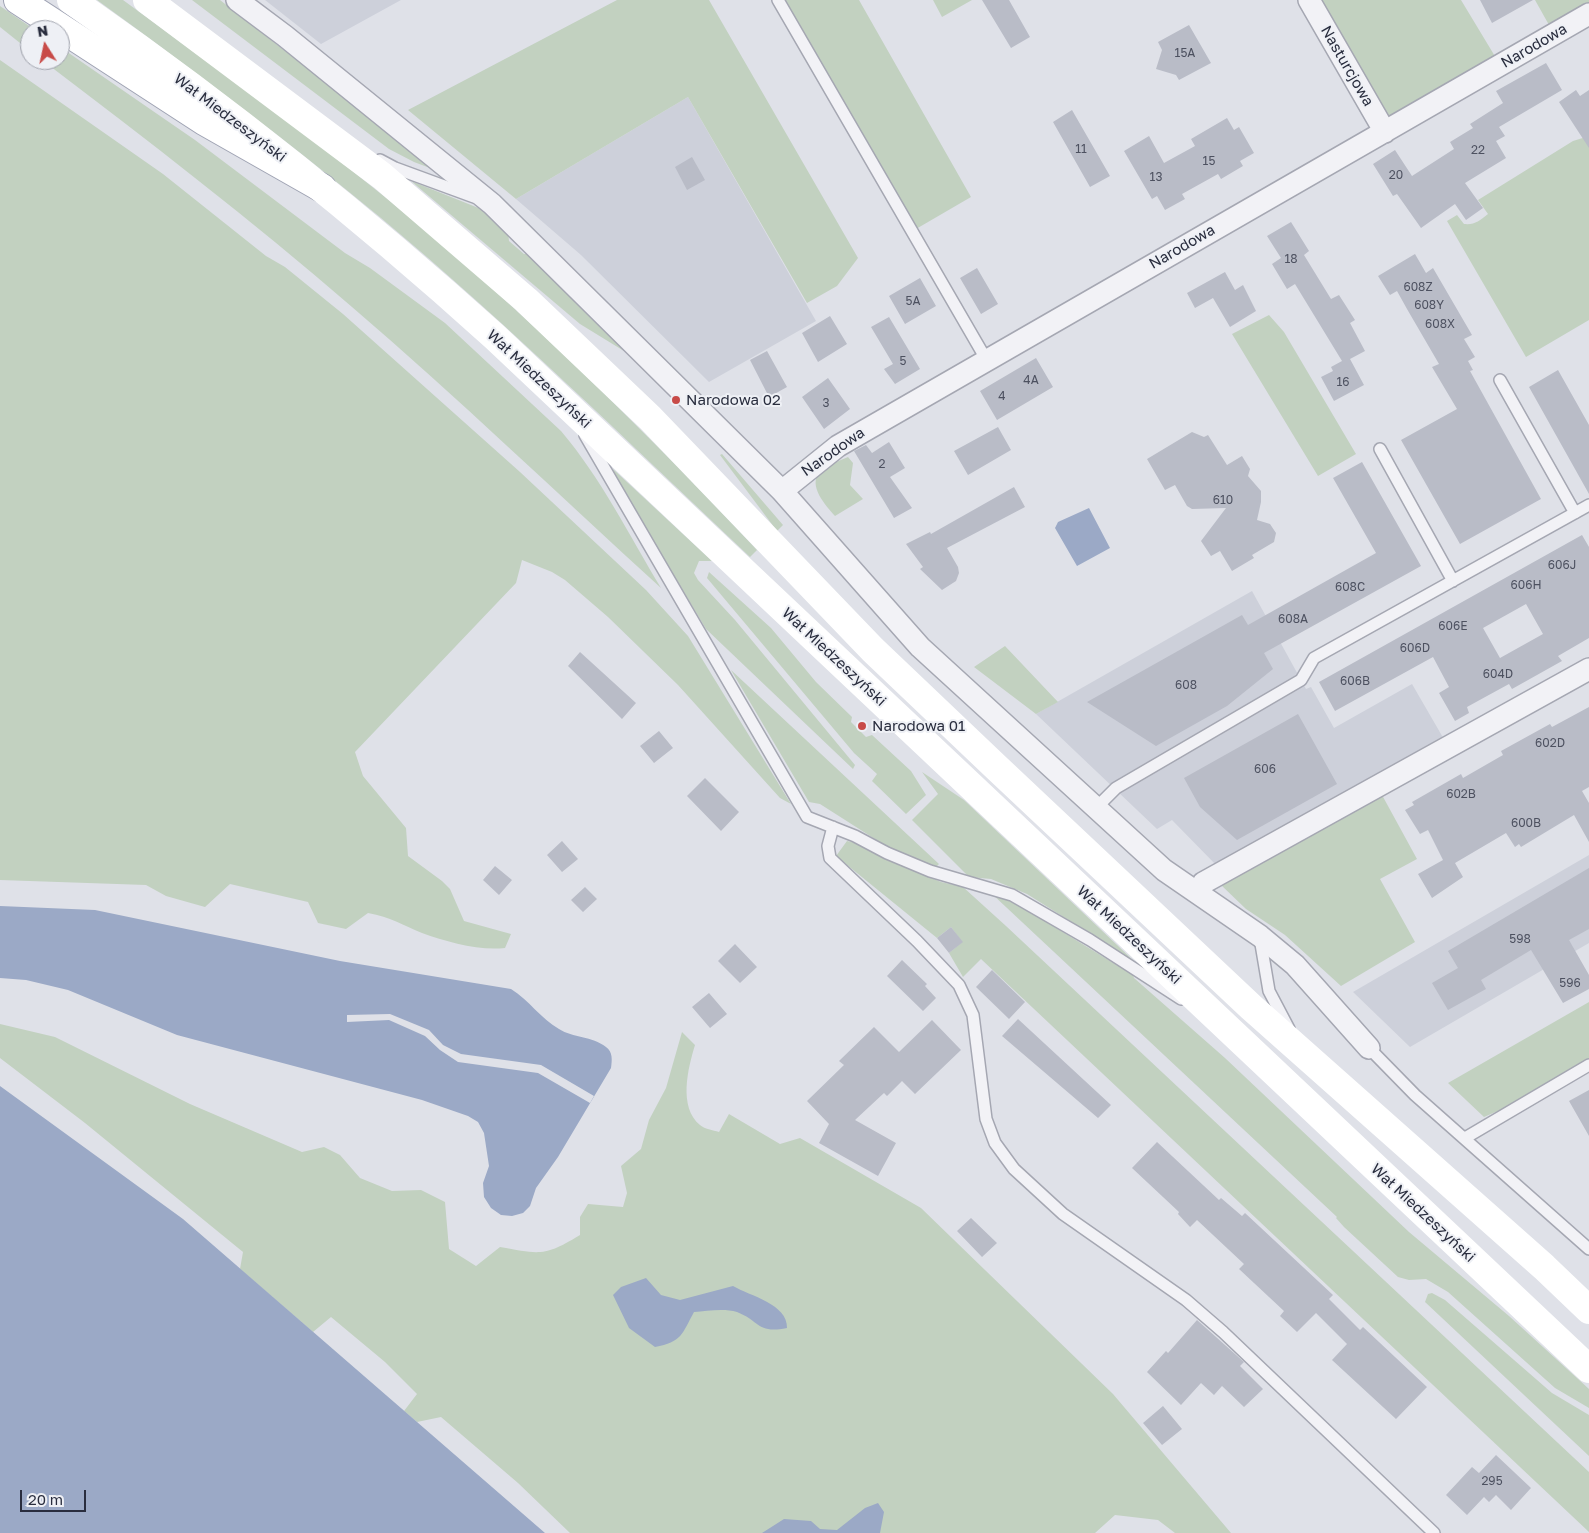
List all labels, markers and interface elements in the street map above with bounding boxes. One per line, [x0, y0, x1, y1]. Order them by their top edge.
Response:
north arrow [20, 20, 70, 70]
street label: Narodowa [1498, 20, 1570, 72]
text: N [36, 21, 49, 40]
street label: Nasturcjowa [1317, 23, 1377, 109]
house number: 15A [1175, 46, 1195, 60]
street label: Wał Miedzeszyński [170, 70, 290, 166]
house number: 11 [1075, 142, 1087, 156]
house number: 22 [1471, 143, 1485, 157]
house number: 15 [1203, 154, 1215, 168]
house number: 20 [1389, 168, 1403, 182]
house number: 13 [1150, 170, 1162, 184]
street label: Narodowa [1146, 221, 1218, 273]
house number: 18 [1284, 252, 1298, 266]
house number: 608Z [1403, 280, 1433, 294]
house number: 5A [906, 294, 920, 308]
house number: 608Y [1414, 298, 1444, 312]
house number: 608X [1425, 317, 1455, 331]
street label: Wał Miedzeszyński [483, 326, 595, 432]
house number: 5 [900, 354, 906, 368]
house number: 4A [1023, 373, 1039, 387]
house number: 16 [1336, 375, 1350, 389]
house number: 4 [998, 389, 1006, 403]
place label: Narodowa 02 [686, 391, 781, 409]
marker: Narodowa 02 [670, 394, 682, 406]
house number: 3 [822, 396, 830, 410]
street label: Narodowa [798, 424, 868, 480]
house number: 2 [879, 457, 885, 471]
house number: 610 [1213, 493, 1233, 507]
house number: 606J [1548, 558, 1576, 572]
house number: 606H [1510, 578, 1542, 592]
house number: 608C [1335, 580, 1365, 594]
street label: Wał Miedzeszyński [778, 604, 890, 710]
house number: 608A [1278, 612, 1308, 626]
house number: 606E [1438, 619, 1468, 633]
house number: 606D [1400, 641, 1430, 655]
house number: 604D [1483, 667, 1513, 681]
house number: 606B [1340, 674, 1370, 688]
house number: 608 [1175, 678, 1197, 692]
place label: Narodowa 01 [872, 717, 965, 735]
marker: Narodowa 01 [856, 720, 868, 732]
house number: 602D [1535, 736, 1565, 750]
house number: 606 [1254, 762, 1276, 776]
house number: 602B [1446, 787, 1476, 801]
house number: 600B [1511, 816, 1541, 830]
street label: Wał Miedzeszyński [1073, 882, 1185, 988]
house number: 598 [1509, 932, 1531, 946]
house number: 596 [1559, 976, 1581, 990]
street label: Wał Miedzeszyński [1367, 1160, 1479, 1266]
house number: 295 [1481, 1474, 1503, 1488]
scale bar [22, 1480, 89, 1512]
text: 20 m [28, 1490, 63, 1508]

